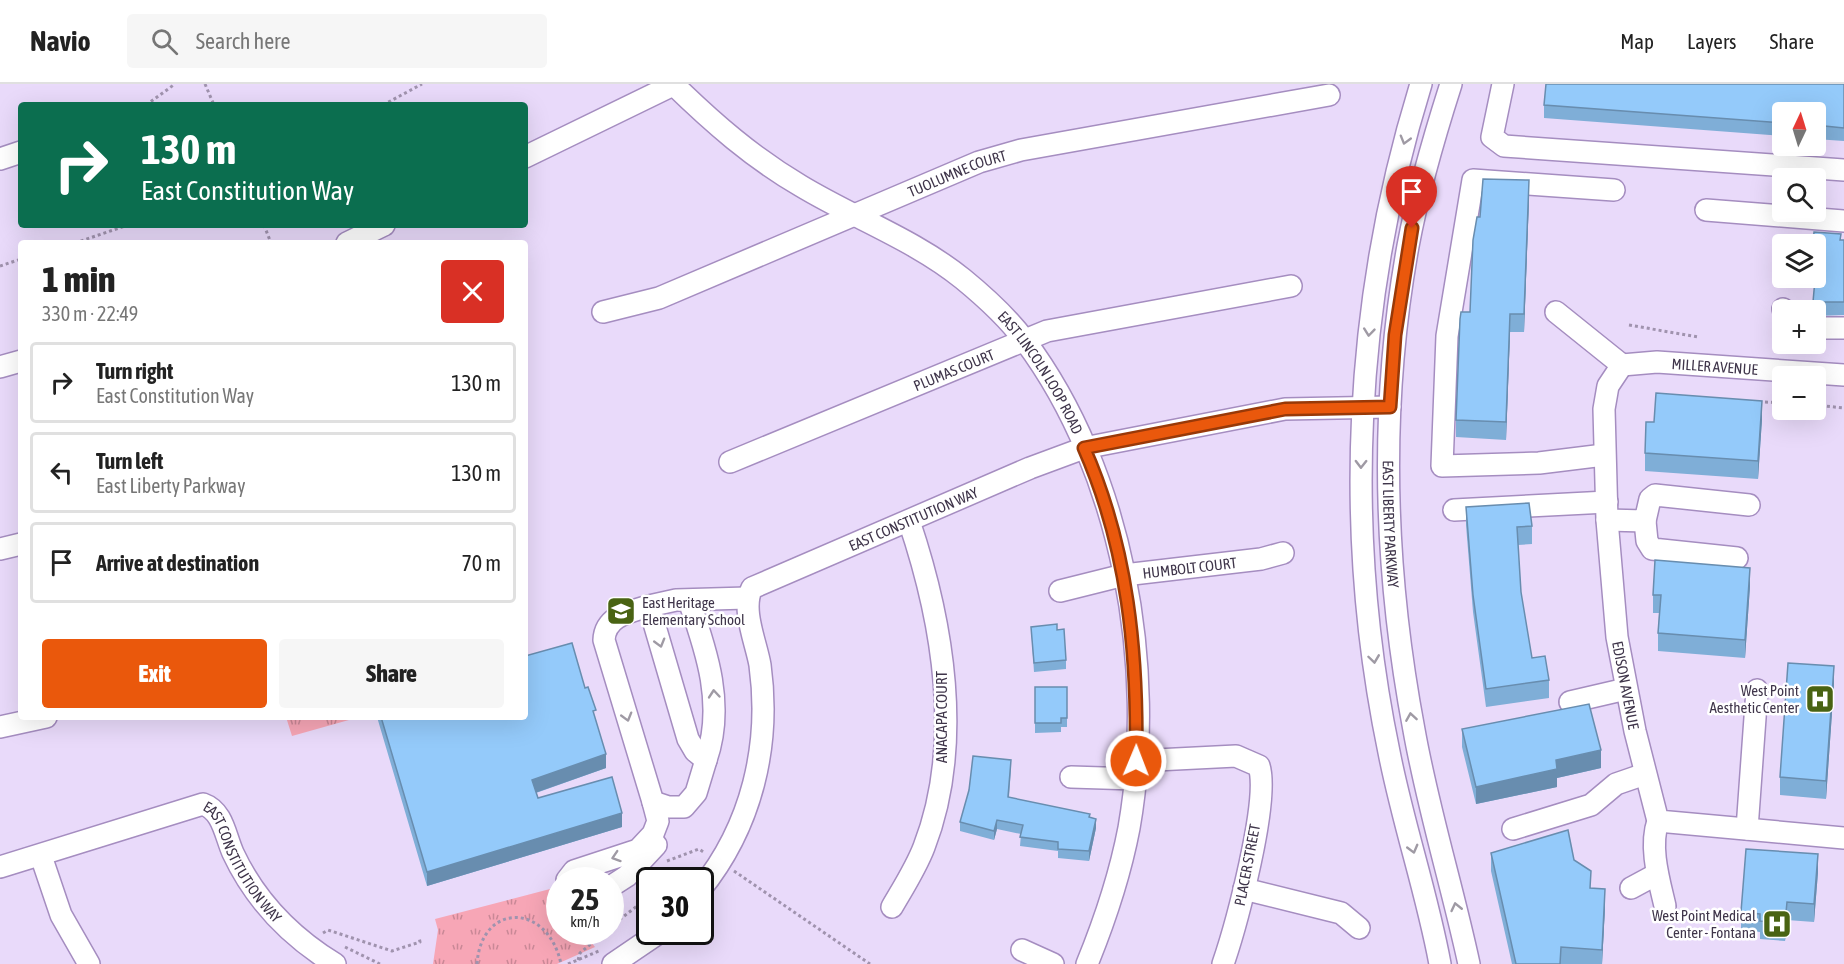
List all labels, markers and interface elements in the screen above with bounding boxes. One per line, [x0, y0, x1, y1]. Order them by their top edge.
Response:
search box [127, 14, 547, 68]
text: Navio [30, 25, 91, 57]
icon: search [148, 25, 181, 58]
text: Search here [196, 28, 291, 54]
text: Map [1620, 29, 1654, 53]
text: Layers [1687, 29, 1737, 53]
text: Share [1770, 29, 1814, 53]
north arrow [1772, 102, 1826, 156]
map controls [1772, 102, 1826, 420]
text: 130 m [141, 125, 236, 173]
icon: right [42, 126, 120, 204]
one-way arrow [1400, 134, 1412, 145]
street label: TUOLUMNE COURT [905, 146, 1008, 200]
pin [1386, 166, 1437, 228]
button: search [1772, 168, 1826, 222]
text: East Constitution Way [141, 175, 354, 206]
icon: arrive [1395, 175, 1428, 208]
button: layers [1772, 234, 1826, 288]
text: 1 min [42, 258, 116, 300]
button: close [441, 260, 504, 323]
button: + [1772, 300, 1826, 354]
text: 330 m · 22:49 [42, 302, 138, 325]
street label: EAST LINCOLN LOOP ROAD [995, 307, 1087, 436]
one-way arrow [1363, 327, 1376, 336]
street label: PLUMAS COURT [911, 345, 997, 394]
street label: MILLER AVENUE [1671, 355, 1759, 378]
text: Turn right [96, 358, 173, 384]
icon: right [45, 366, 78, 399]
button: − [1772, 366, 1826, 420]
text: 130 m [451, 370, 501, 396]
text: East Constitution Way [96, 384, 254, 407]
text: Turn left [96, 448, 163, 474]
icon: left [45, 456, 78, 489]
text: 130 m [451, 460, 501, 486]
one-way arrow [1355, 460, 1367, 469]
street label: EAST LIBERTY PARKWAY [1380, 460, 1403, 589]
text: East Liberty Parkway [96, 474, 245, 497]
street label: EAST CONSTITUTION WAY [846, 483, 981, 554]
icon: arrive [45, 546, 78, 579]
text: Arrive at destination [96, 550, 259, 576]
text: 70 m [461, 550, 501, 576]
street label: HUMBOLT COURT [1141, 553, 1238, 581]
place label: East Heritage Elementary School [642, 594, 745, 628]
school or university icon: East Heritage Elementary School [605, 595, 637, 627]
one-way arrow [653, 637, 665, 648]
button: Exit [42, 639, 267, 708]
button: Share [279, 639, 504, 708]
street label: EDISON AVENUE [1609, 640, 1643, 731]
one-way arrow [1367, 654, 1380, 663]
street label: ANACAPA COURT [933, 671, 950, 763]
place label: West Point Aesthetic Center [1710, 682, 1800, 716]
hospital icon: West Point Aesthetic Center [1804, 683, 1836, 715]
one-way arrow [708, 690, 721, 699]
one-way arrow [620, 711, 632, 722]
one-way arrow [1406, 713, 1418, 722]
position arrow [1104, 729, 1168, 793]
street label: EAST CONSTITUTION WAY [201, 797, 286, 926]
street label: PLACER STREET [1231, 822, 1263, 907]
one-way arrow [1405, 844, 1418, 854]
one-way arrow [611, 850, 622, 863]
speed limit sign: 30 [636, 867, 714, 945]
text: 25 [571, 882, 599, 916]
one-way arrow [1451, 902, 1464, 912]
place label: West Point Medical Center - Fontana [1652, 907, 1756, 941]
hospital icon: West Point Medical Center - Fontana [1761, 908, 1793, 940]
text: km/h [570, 913, 600, 930]

